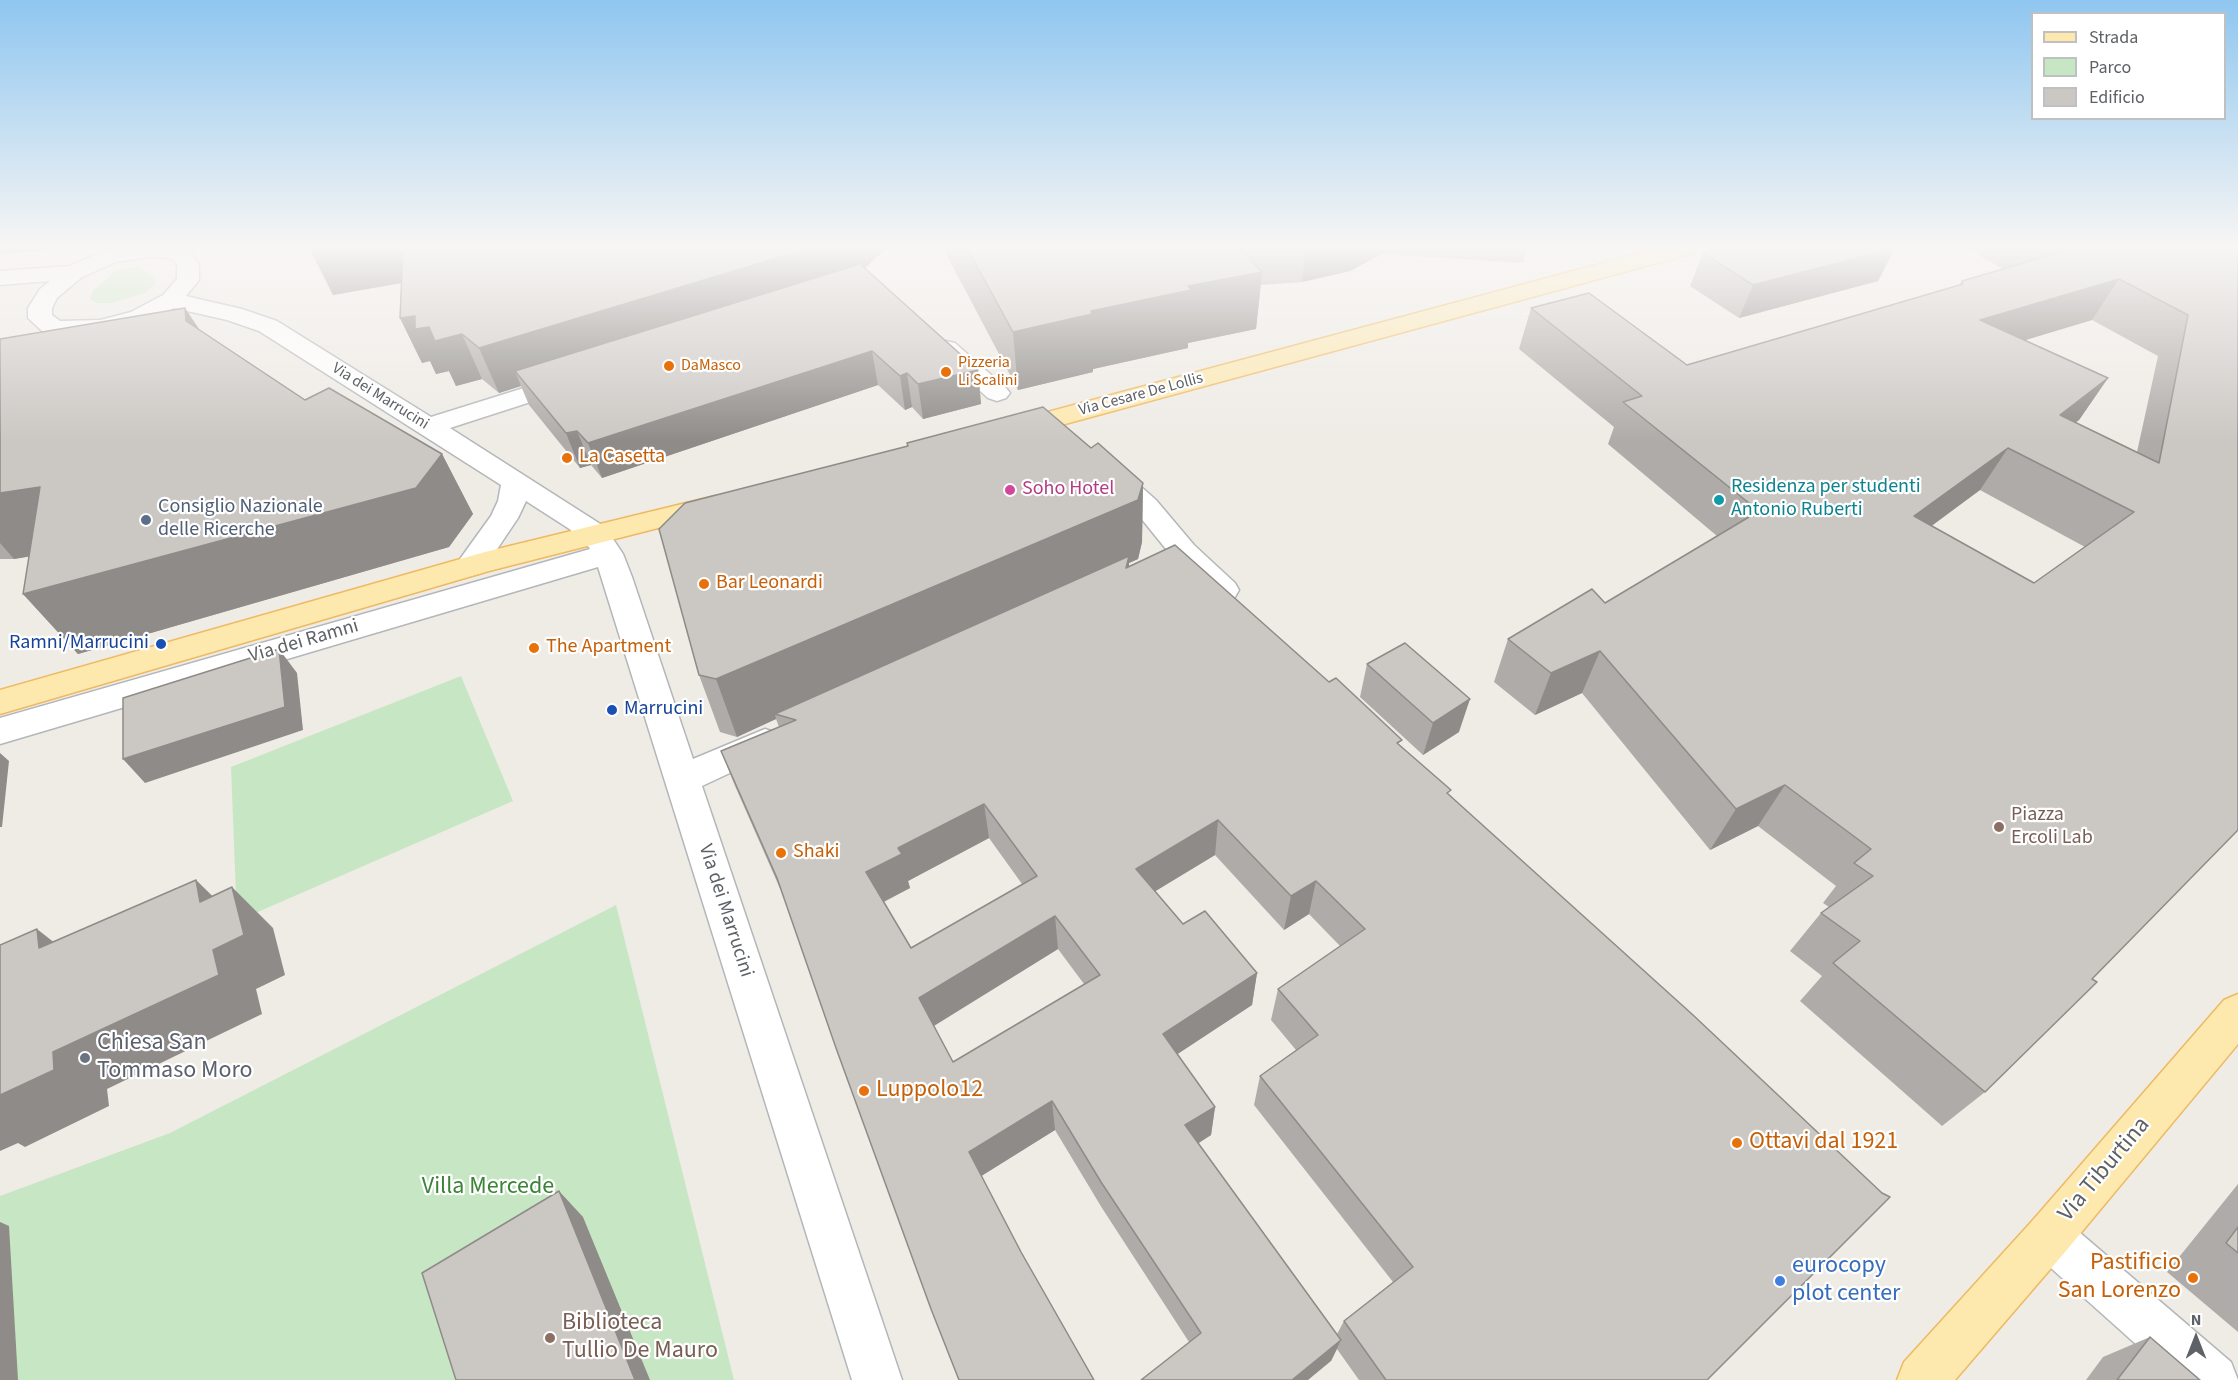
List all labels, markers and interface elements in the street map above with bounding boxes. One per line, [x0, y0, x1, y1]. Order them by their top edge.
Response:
legend [2031, 12, 2226, 120]
text: Strada [2089, 25, 2138, 50]
text: Parco [2089, 55, 2131, 80]
text: Edificio [2089, 85, 2145, 110]
place label: Pizzeria Li Scalini [958, 353, 1017, 391]
place label: DaMasco [681, 356, 741, 376]
street label: Via dei Marrucini [328, 359, 432, 435]
marker: DaMasco [662, 359, 676, 373]
marker: Pizzeria Li Scalini [939, 365, 953, 379]
street label: Via Cesare De Lollis [1077, 369, 1205, 421]
place label: La Casetta [579, 446, 665, 470]
marker: La Casetta [560, 451, 574, 465]
place label: Residenza per studenti Antonio Ruberti [1731, 476, 1921, 523]
place label: Soho Hotel [1022, 478, 1114, 502]
marker: Soho Hotel [1003, 483, 1017, 497]
marker: Residenza per studenti Antonio Ruberti [1712, 493, 1726, 507]
place label: Consiglio Nazionale delle Ricerche [158, 496, 323, 543]
marker: Consiglio Nazionale delle Ricerche [139, 513, 153, 527]
place label: Bar Leonardi [716, 572, 823, 596]
marker: Bar Leonardi [697, 577, 711, 591]
street label: Via dei Ramni [246, 615, 362, 669]
place label: Ramni/Marrucini [9, 632, 149, 656]
place label: The Apartment [546, 636, 671, 660]
marker: Ramni/Marrucini [154, 637, 168, 651]
marker: The Apartment [527, 641, 541, 655]
place label: Marrucini [624, 698, 703, 722]
marker: Marrucini [605, 703, 619, 717]
place label: Piazza Ercoli Lab [2011, 804, 2093, 851]
marker: Piazza Ercoli Lab [1992, 820, 2006, 834]
street label: Via dei Marrucini [692, 841, 758, 981]
place label: Shaki [793, 841, 839, 865]
marker: Shaki [774, 846, 788, 860]
place label: Chiesa San Tommaso Moro [97, 1030, 253, 1086]
marker: Chiesa San Tommaso Moro [78, 1051, 92, 1065]
place label: Luppolo12 [876, 1077, 983, 1105]
marker: Luppolo12 [857, 1084, 871, 1098]
street label: Via Tiburtina [2053, 1112, 2157, 1228]
place label: Ottavi dal 1921 [1749, 1129, 1898, 1157]
marker: Ottavi dal 1921 [1730, 1136, 1744, 1150]
park label: Villa Mercede [422, 1174, 554, 1202]
place label: Pastificio San Lorenzo [2058, 1250, 2181, 1306]
place label: eurocopy plot center [1792, 1253, 1900, 1309]
marker: Pastificio San Lorenzo [2186, 1271, 2200, 1285]
marker: eurocopy plot center [1773, 1274, 1787, 1288]
north arrow [2166, 1308, 2226, 1368]
text: N [2191, 1309, 2201, 1331]
place label: Biblioteca Tullio De Mauro [562, 1310, 718, 1366]
marker: Biblioteca Tullio De Mauro [543, 1331, 557, 1345]

